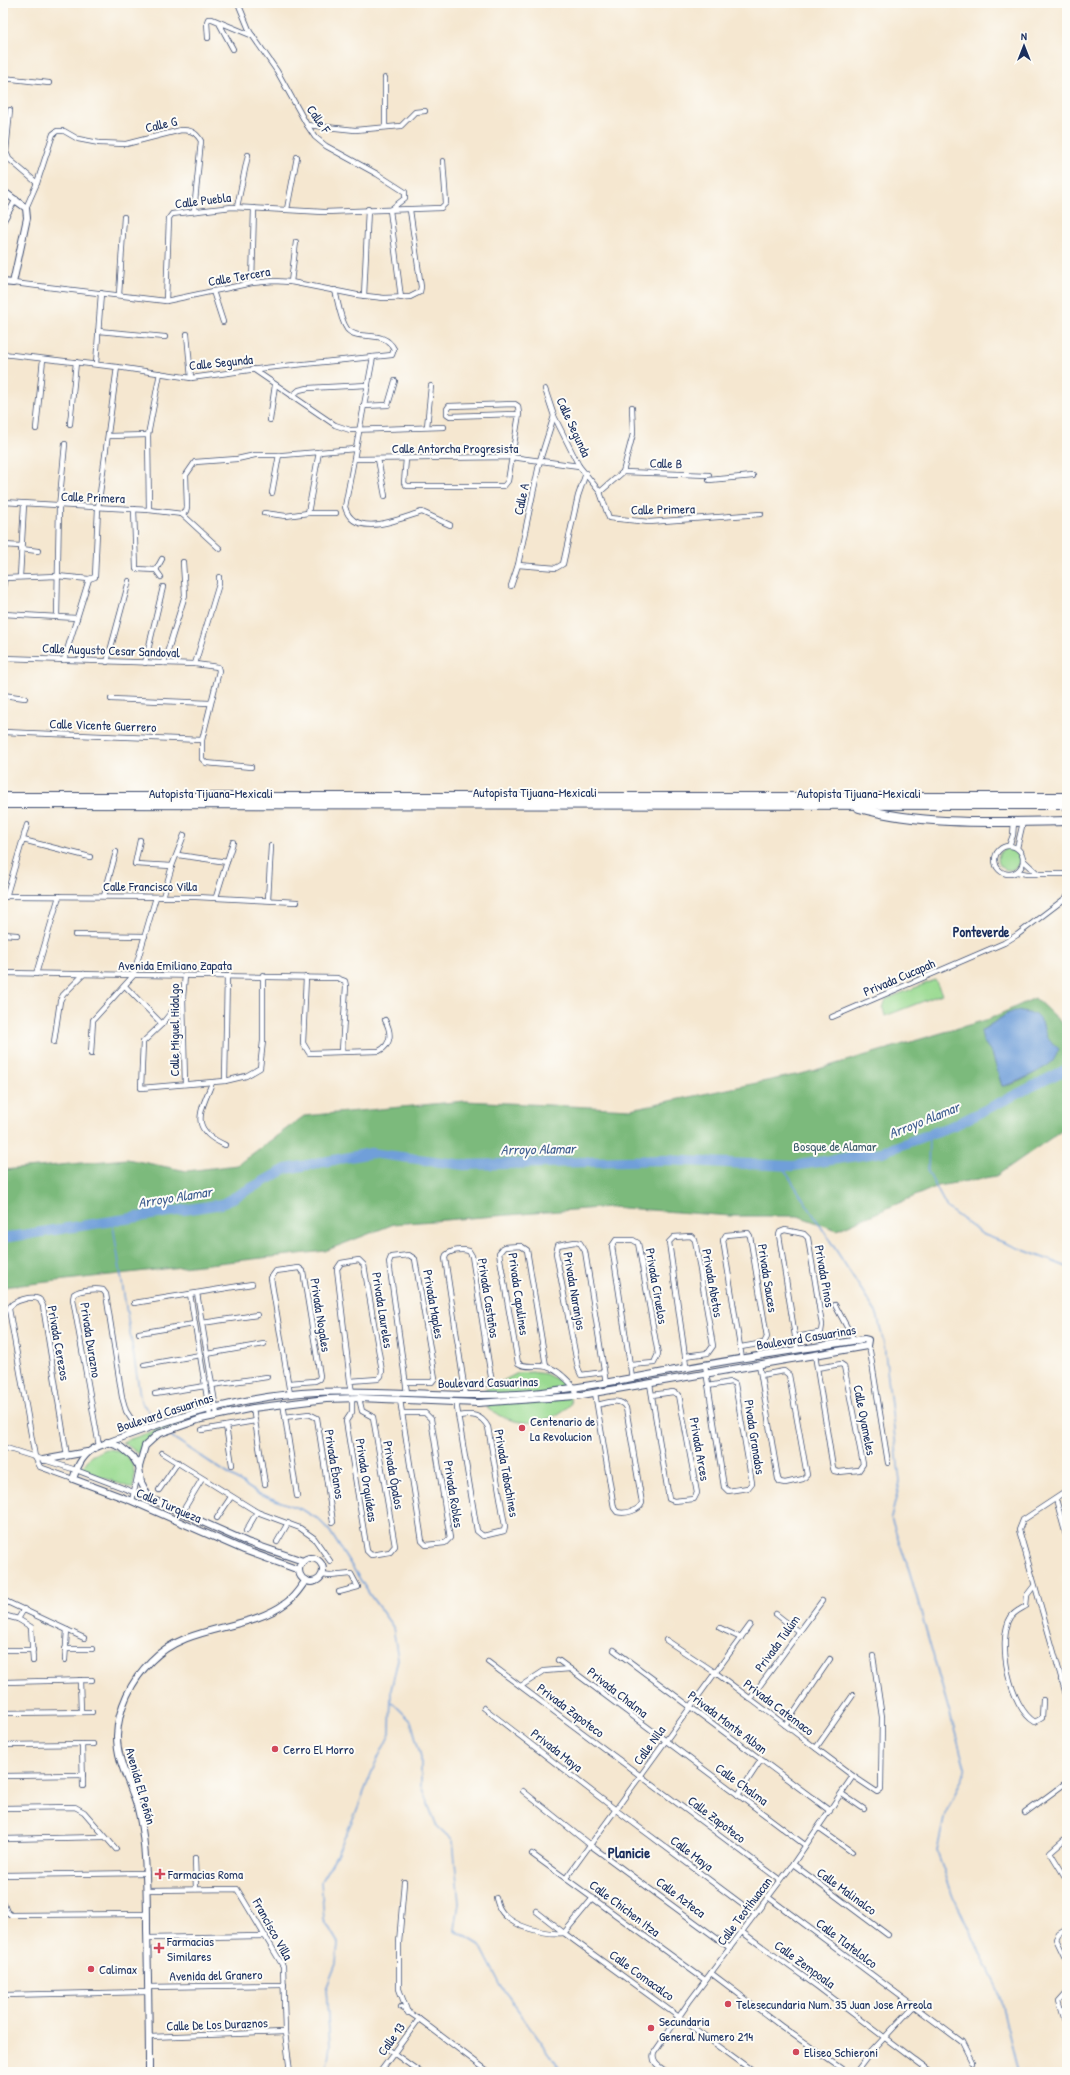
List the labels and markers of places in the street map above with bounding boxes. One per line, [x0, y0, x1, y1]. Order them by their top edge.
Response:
place label: Centenario de La Revolucion [530, 1412, 595, 1445]
marker: Centenario de La Revolucion [517, 1423, 527, 1433]
place label: Cerro El Morro [283, 1740, 354, 1758]
marker: Cerro El Morro [270, 1744, 280, 1754]
place label: Farmacias Roma [167, 1865, 243, 1883]
marker: Farmacias Roma [155, 1869, 165, 1879]
place label: Farmacias Similares [166, 1932, 214, 1965]
marker: Farmacias Similares [154, 1943, 164, 1953]
place label: Calimax [99, 1960, 138, 1978]
marker: Calimax [86, 1964, 96, 1974]
place label: Telesecundaria Num. 35 Juan Jose Arreola [736, 1995, 932, 2013]
marker: Telesecundaria Num. 35 Juan Jose Arreola [723, 1999, 733, 2009]
place label: Secundaria General Numero 214 [659, 2012, 753, 2045]
marker: Secundaria General Numero 214 [646, 2023, 656, 2033]
place label: Eliseo Schieroni [804, 2043, 878, 2061]
marker: Eliseo Schieroni [791, 2047, 801, 2057]

